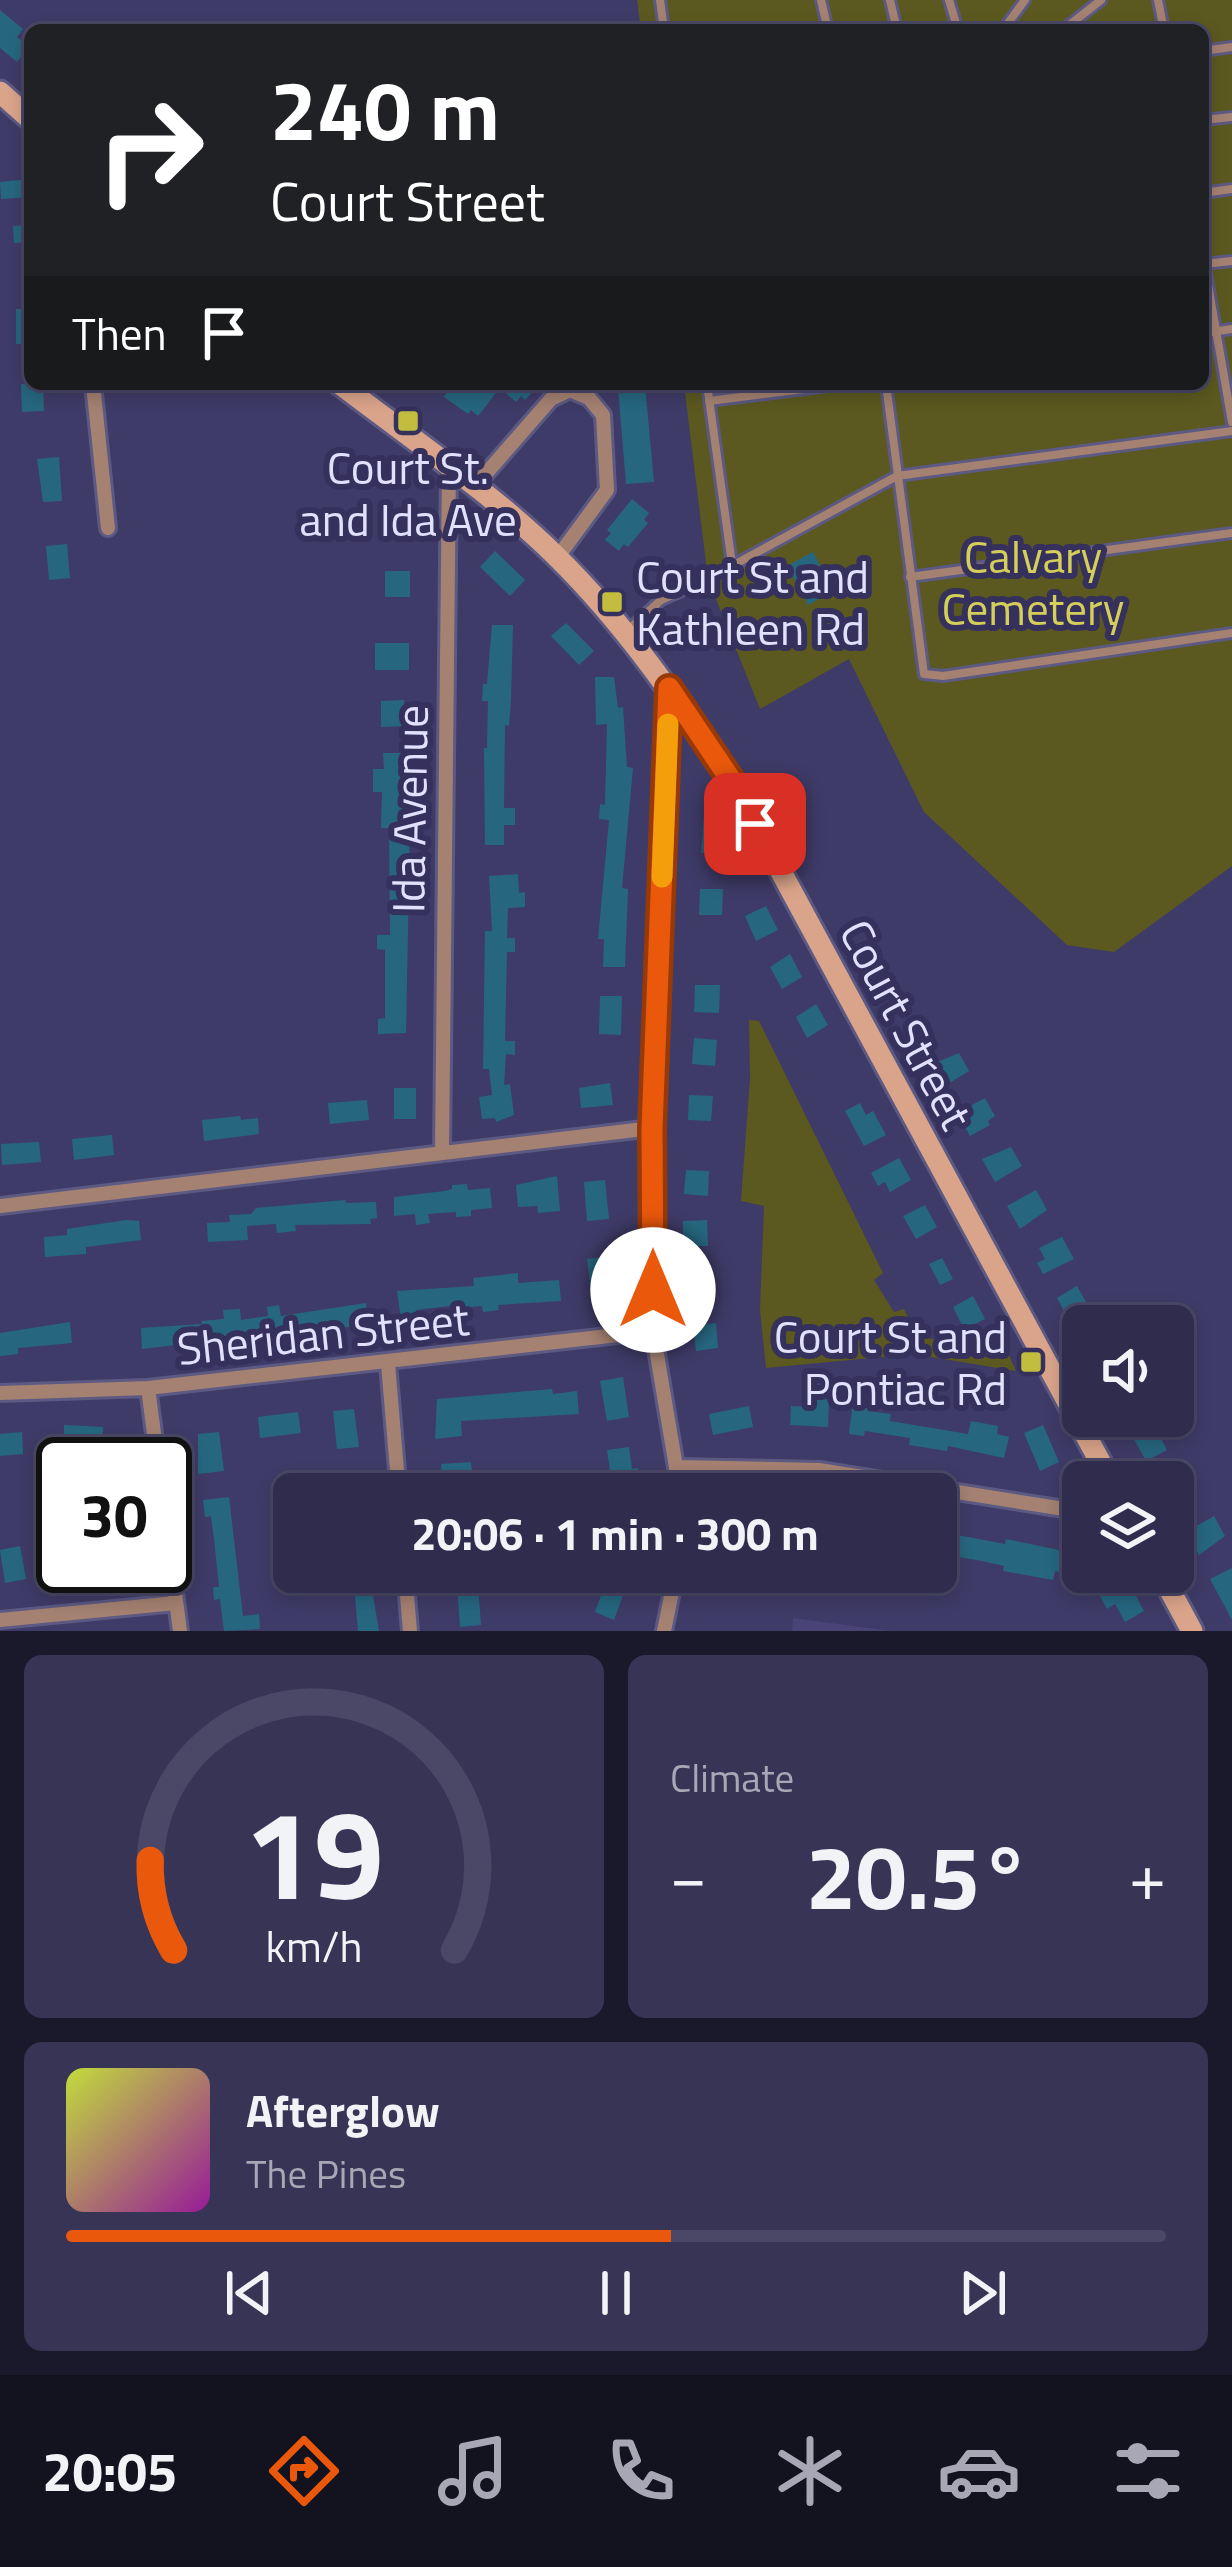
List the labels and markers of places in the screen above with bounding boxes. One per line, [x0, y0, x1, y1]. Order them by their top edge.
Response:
marker: Court St. and Ida Ave [395, 408, 421, 434]
place label: Court St. and Ida Ave [299, 433, 517, 553]
place label: Court St and Kathleen Rd [636, 542, 869, 662]
marker: Court St and Kathleen Rd [599, 589, 625, 615]
pin [704, 773, 806, 875]
place label: Court St and Pontiac Rd [774, 1302, 1007, 1422]
marker: Court St and Pontiac Rd [1018, 1349, 1044, 1375]

